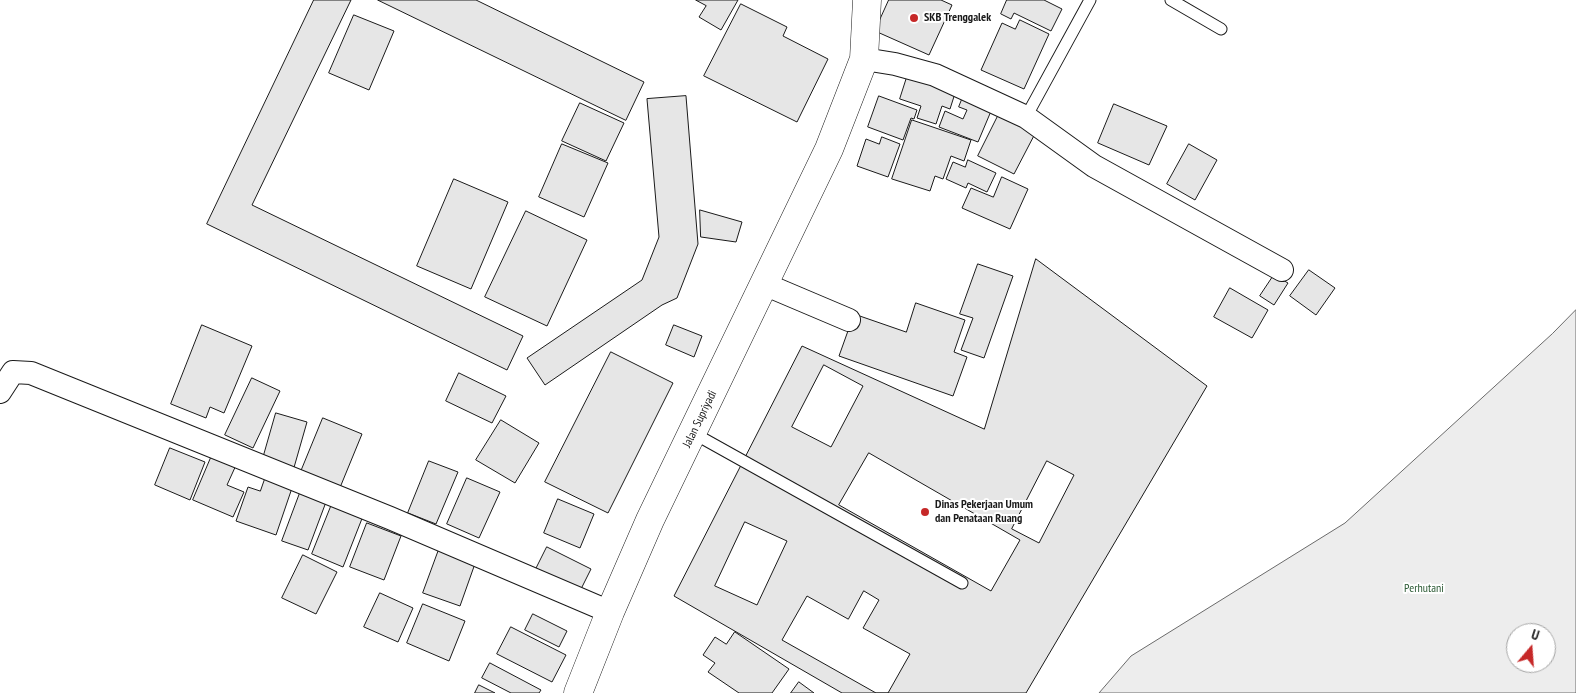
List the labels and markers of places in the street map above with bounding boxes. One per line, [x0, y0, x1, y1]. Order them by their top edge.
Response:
place label: SKB Trenggalek [924, 11, 991, 25]
marker: SKB Trenggalek [908, 12, 920, 24]
place label: Dinas Pekerjaan Umum dan Penataan Ruang [935, 498, 1033, 526]
marker: Dinas Pekerjaan Umum dan Penataan Ruang [919, 506, 931, 518]

